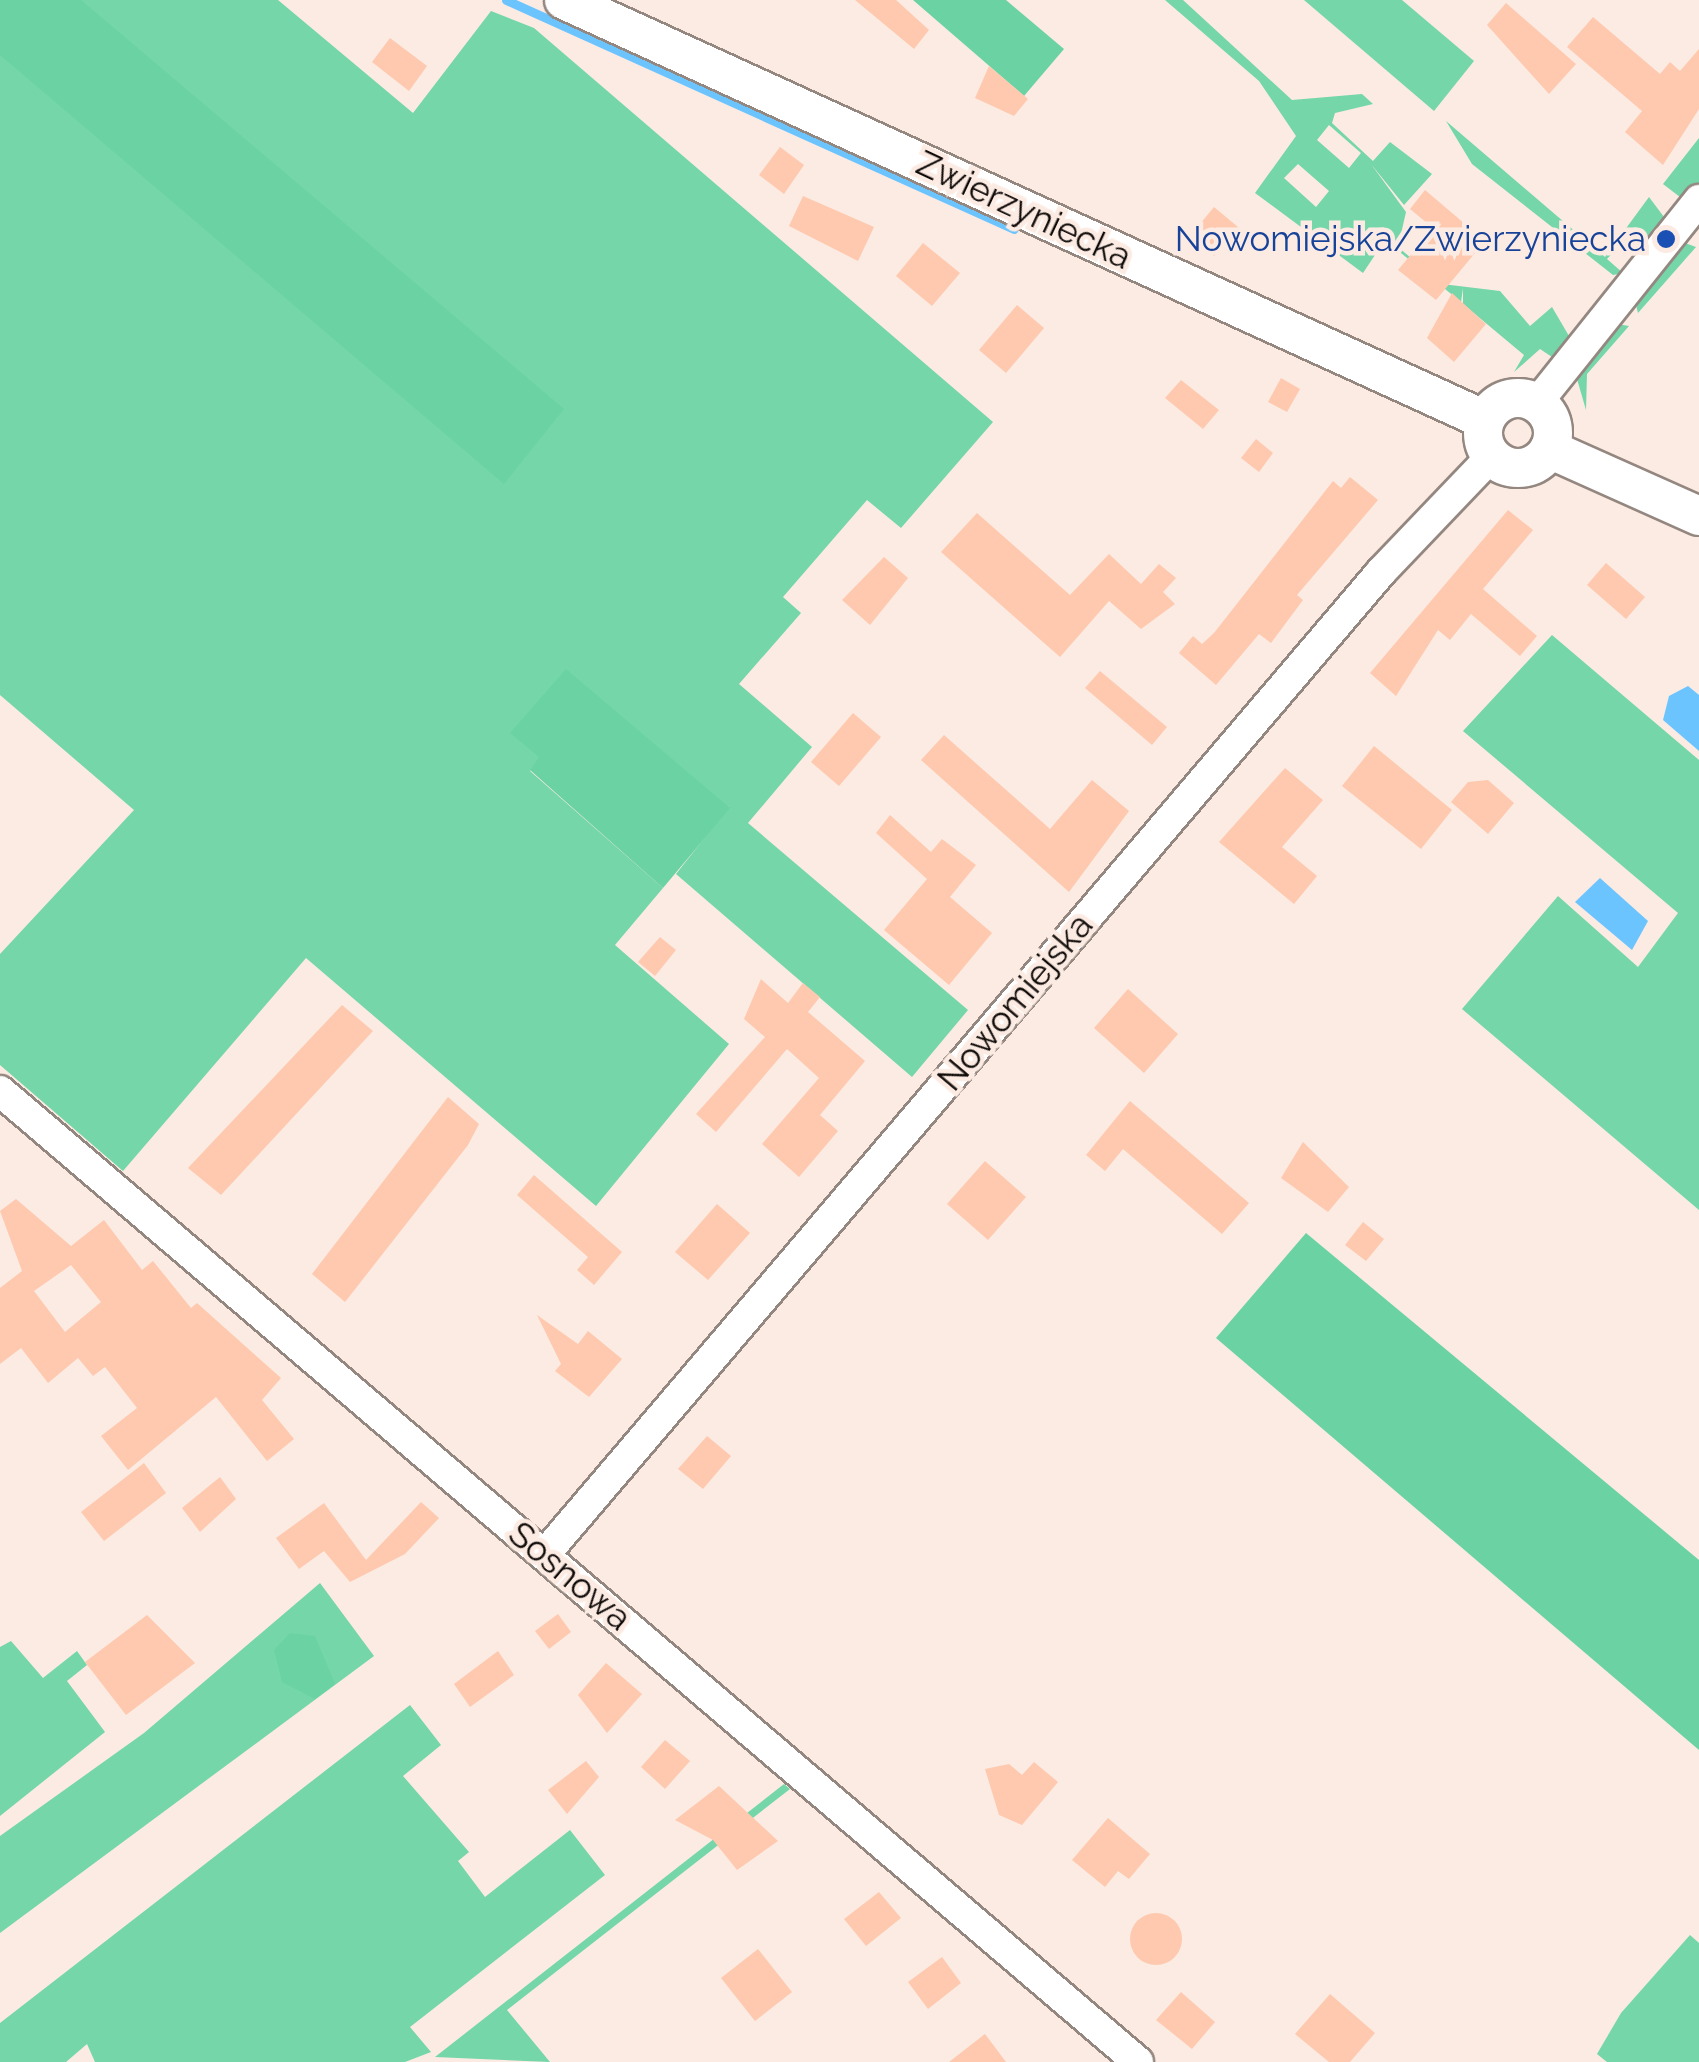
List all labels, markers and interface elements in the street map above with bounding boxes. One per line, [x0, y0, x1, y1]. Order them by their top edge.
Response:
street label: Zwierzyniecka [910, 142, 1138, 278]
place label: Nowomiejska/Zwierzyniecka [1175, 218, 1646, 260]
marker: Nowomiejska/Zwierzyniecka [1655, 228, 1677, 250]
street label: Nowomiejska [929, 905, 1101, 1099]
street label: Sosnowa [500, 1513, 640, 1639]

